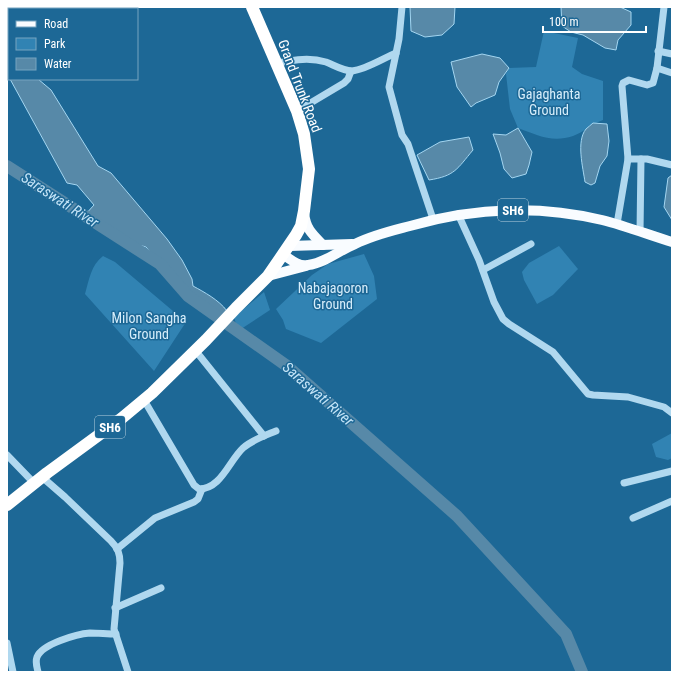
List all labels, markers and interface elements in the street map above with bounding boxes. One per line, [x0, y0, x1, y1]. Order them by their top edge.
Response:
legend [8, 8, 138, 80]
scale bar [543, 8, 646, 34]
text: 100 m [549, 15, 579, 29]
text: Road [44, 17, 68, 31]
text: Park [44, 37, 66, 51]
street label: Grand Trunk Road [275, 37, 325, 135]
text: Water [44, 57, 72, 71]
park label: Gajaghanta Ground [518, 86, 580, 118]
water label: Saraswati River [18, 168, 102, 232]
road number: SH6 [498, 199, 528, 221]
park label: Nabajagoron Ground [298, 280, 368, 312]
park label: Milon Sangha Ground [111, 310, 187, 342]
water label: Saraswati River [279, 358, 358, 430]
road number: SH6 [95, 416, 125, 438]

